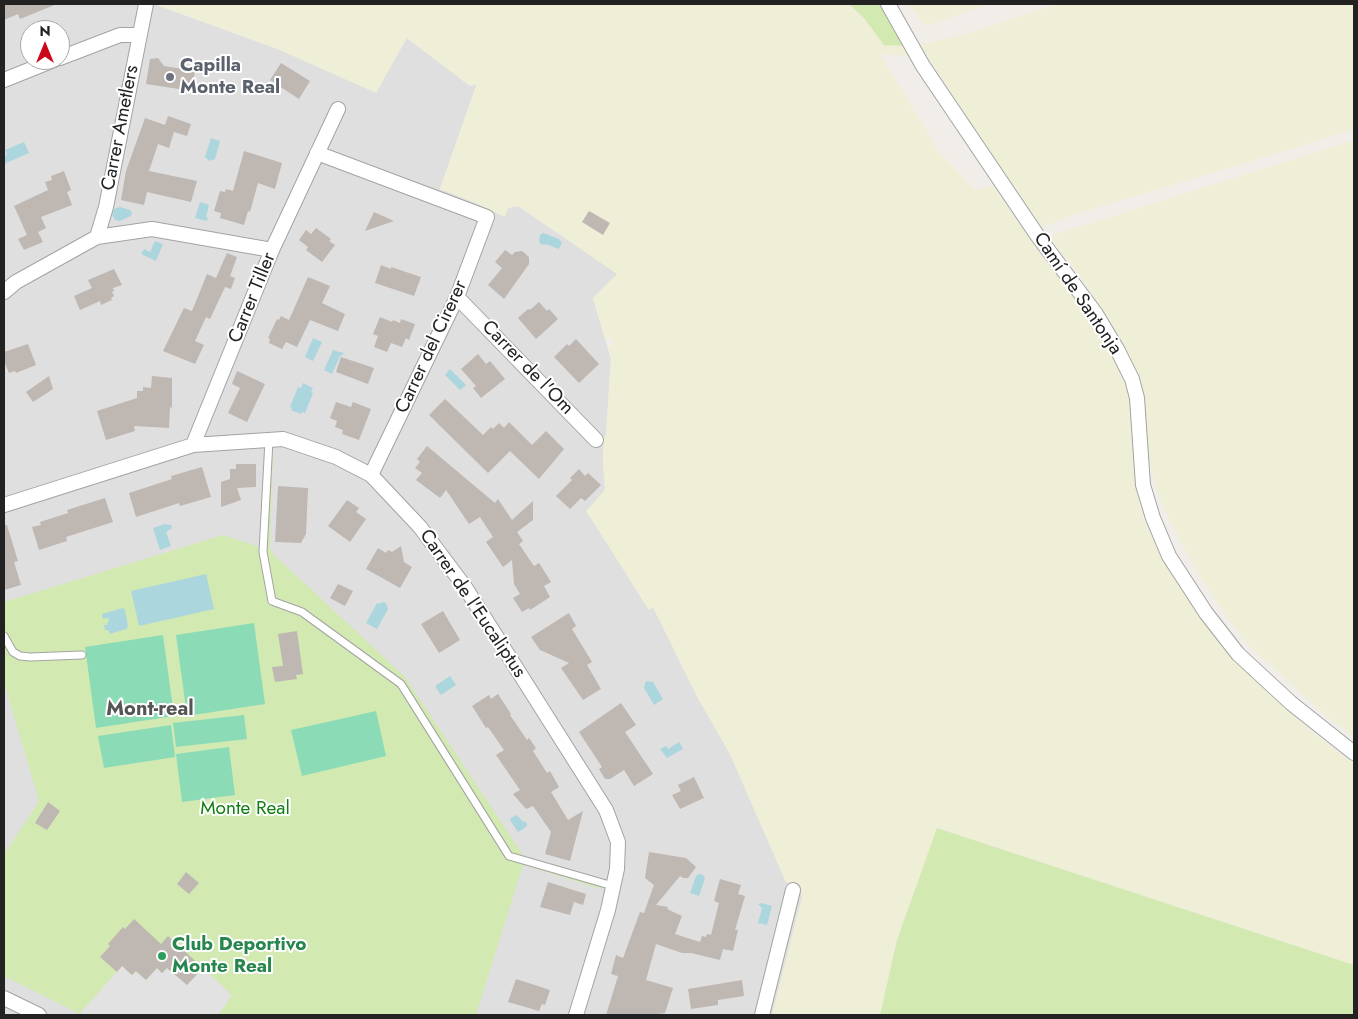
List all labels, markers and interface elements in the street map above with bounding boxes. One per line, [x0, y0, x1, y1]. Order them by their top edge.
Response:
north arrow [20, 20, 70, 70]
text: N [39, 21, 51, 41]
place label: Capilla Monte Real [180, 55, 280, 99]
street label: Carrer Ametlers [98, 64, 144, 192]
marker: Capilla Monte Real [164, 71, 176, 83]
street label: Camí de Santonja [1028, 229, 1126, 359]
street label: Carrer Tiller [225, 249, 281, 347]
street label: Carrer del Cirerer [391, 277, 473, 417]
street label: Carrer de l'Om [476, 316, 578, 420]
street label: Carrer de l'Eucaliptus [414, 526, 530, 682]
district label: Mont-real [106, 698, 194, 722]
park label: Monte Real [200, 798, 290, 820]
place label: Club Deportivo Monte Real [172, 934, 307, 978]
marker: Club Deportivo Monte Real [156, 950, 168, 962]

